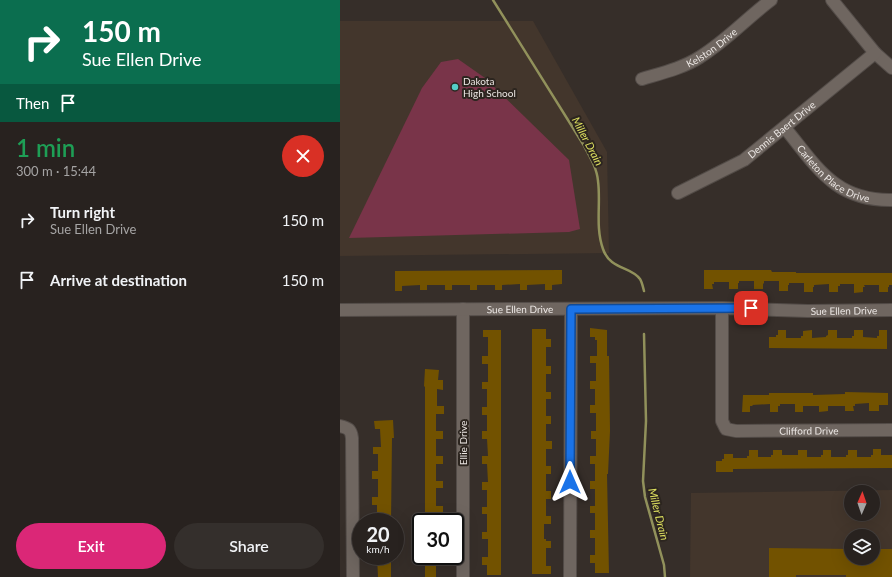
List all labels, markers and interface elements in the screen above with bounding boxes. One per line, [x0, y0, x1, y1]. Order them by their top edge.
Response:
text: 150 m [82, 14, 161, 48]
icon: right [16, 16, 68, 68]
street label: Kelston Drive [684, 25, 739, 70]
text: Sue Ellen Drive [82, 48, 202, 70]
place label: Dakota High School [463, 75, 516, 99]
marker: Dakota High School [450, 82, 460, 92]
icon: arrive [57, 92, 79, 114]
text: Then [16, 94, 49, 112]
street label: Dennis Baert Drive [745, 98, 818, 161]
water label: Miller Drain [570, 114, 606, 168]
text: 1 min [16, 133, 75, 162]
button: close [282, 135, 324, 177]
street label: Carleton Place Drive [795, 142, 871, 204]
text: 300 m · 15:44 [16, 163, 96, 179]
text: Turn right [50, 203, 115, 221]
icon: right [16, 209, 38, 231]
text: 150 m [282, 211, 324, 229]
text: Sue Ellen Drive [50, 221, 136, 237]
icon: arrive [16, 269, 38, 291]
text: Arrive at destination [50, 271, 187, 289]
text: 150 m [282, 271, 324, 289]
pin [734, 291, 768, 325]
icon: arrive [740, 297, 762, 319]
street label: Sue Ellen Drive [487, 303, 553, 315]
street label: Sue Ellen Drive [811, 304, 877, 317]
street label: Ellie Drive [457, 421, 469, 465]
street label: Clifford Drive [779, 424, 838, 437]
position arrow [549, 461, 591, 503]
north arrow [844, 485, 880, 521]
map controls [844, 485, 880, 565]
water label: Miller Drain [646, 487, 672, 542]
speed limit sign: 30 [412, 513, 464, 565]
text: 20 [366, 522, 390, 546]
button: Exit [16, 523, 166, 569]
button: Share [174, 523, 324, 569]
button: layers [844, 529, 880, 565]
text: km/h [366, 543, 390, 555]

